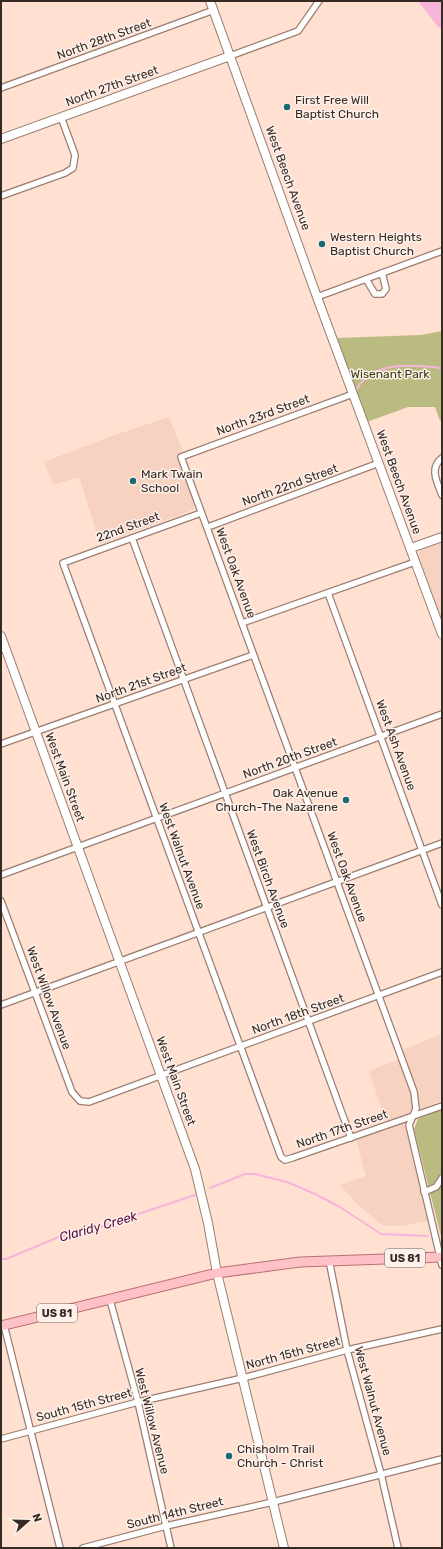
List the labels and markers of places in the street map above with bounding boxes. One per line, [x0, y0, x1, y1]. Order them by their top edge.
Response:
place label: First Free Will Baptist Church [295, 93, 379, 121]
marker: First Free Will Baptist Church [282, 102, 292, 112]
place label: Western Heights Baptist Church [330, 230, 422, 258]
marker: Western Heights Baptist Church [317, 239, 327, 249]
place label: Mark Twain School [141, 467, 203, 495]
marker: Mark Twain School [128, 476, 138, 486]
place label: Oak Avenue Church-The Nazarene [216, 786, 338, 814]
marker: Oak Avenue Church-The Nazarene [341, 795, 351, 805]
place label: Chisholm Trail Church - Christ [237, 1442, 323, 1470]
marker: Chisholm Trail Church - Christ [224, 1451, 234, 1461]

